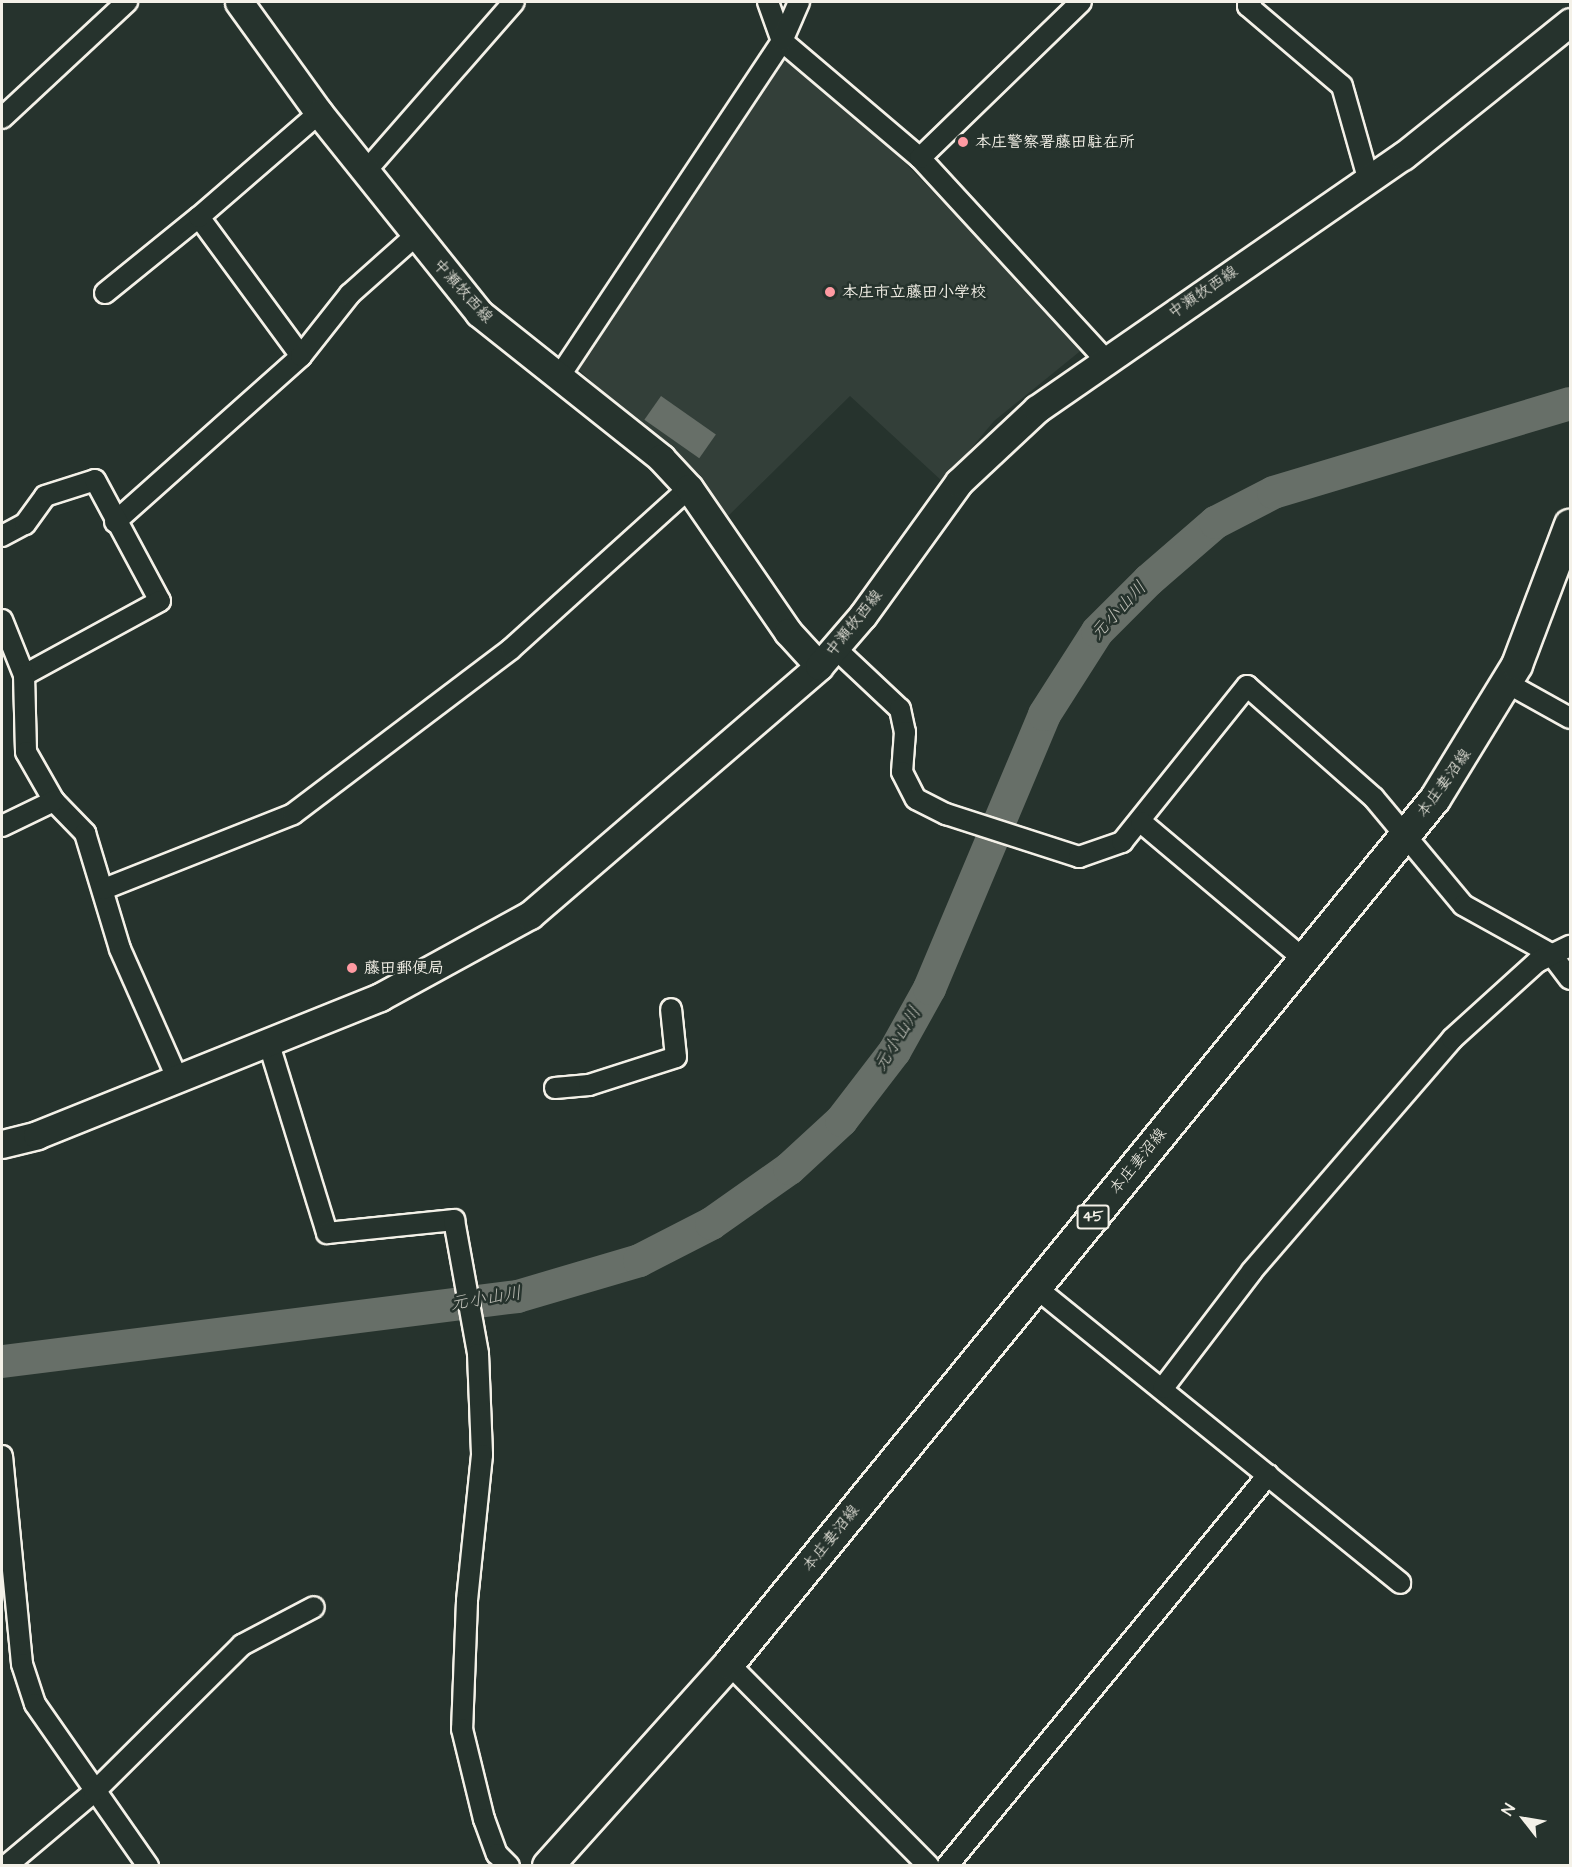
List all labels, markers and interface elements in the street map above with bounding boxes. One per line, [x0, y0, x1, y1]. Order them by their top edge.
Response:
place label: 本庄警察署藤田駐在所 [975, 132, 1135, 152]
marker: 本庄警察署藤田駐在所 [956, 135, 970, 149]
street label: 中瀬牧西線 [429, 255, 497, 327]
street label: 中瀬牧西線 [1164, 262, 1242, 322]
place label: 本庄市立藤田小学校 [842, 282, 986, 302]
marker: 本庄市立藤田小学校 [823, 285, 837, 299]
water label: 元小山川 [1087, 577, 1151, 645]
street label: 中瀬牧西線 [821, 586, 887, 660]
street label: 本庄妻沼線 [1413, 745, 1475, 821]
place label: 藤田郵便局 [364, 958, 444, 978]
marker: 藤田郵便局 [345, 961, 359, 975]
water label: 元小山川 [870, 1003, 926, 1075]
street label: 本庄妻沼線 [1105, 1124, 1171, 1198]
road number: 45 [1076, 1205, 1110, 1229]
water label: 元小山川 [449, 1283, 523, 1315]
street label: 本庄妻沼線 [798, 1501, 864, 1575]
north arrow [1494, 1789, 1554, 1849]
text: N [1497, 1800, 1521, 1820]

